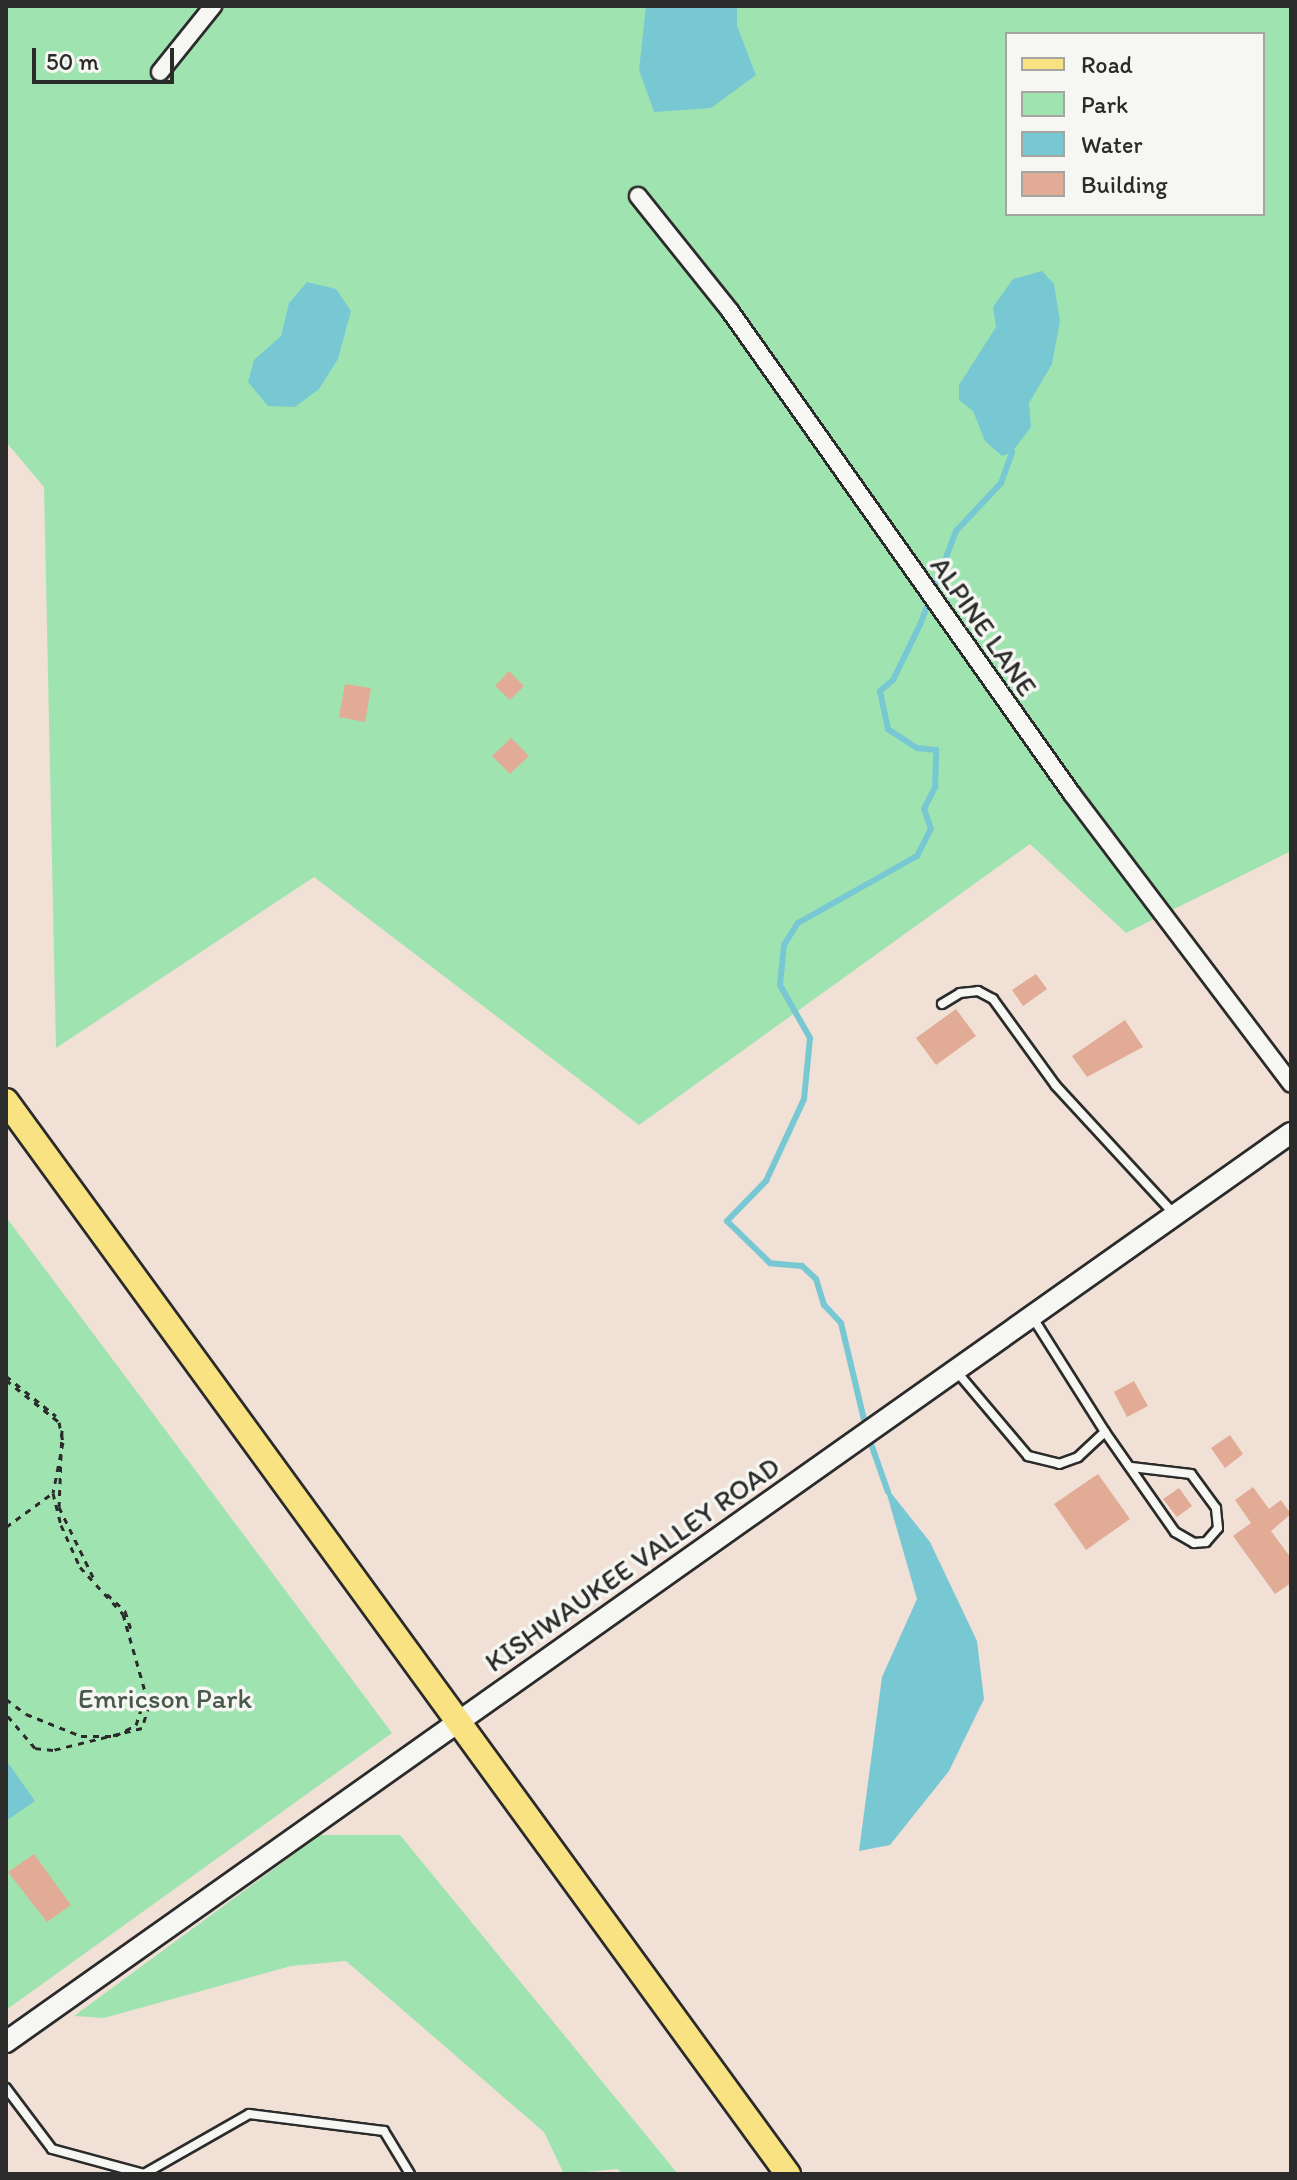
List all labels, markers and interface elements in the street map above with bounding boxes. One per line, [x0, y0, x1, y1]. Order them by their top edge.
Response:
scale bar [36, 32, 178, 82]
legend [1005, 32, 1265, 216]
text: 50 m [46, 47, 99, 76]
text: Road [1081, 50, 1133, 79]
text: Park [1081, 90, 1128, 119]
text: Water [1081, 130, 1143, 159]
text: Building [1081, 170, 1168, 199]
street label: ALPINE LANE [924, 550, 1044, 702]
street label: KISHWAUKEE VALLEY ROAD [478, 1449, 786, 1679]
park label: Emricson Park [79, 1681, 251, 1715]

